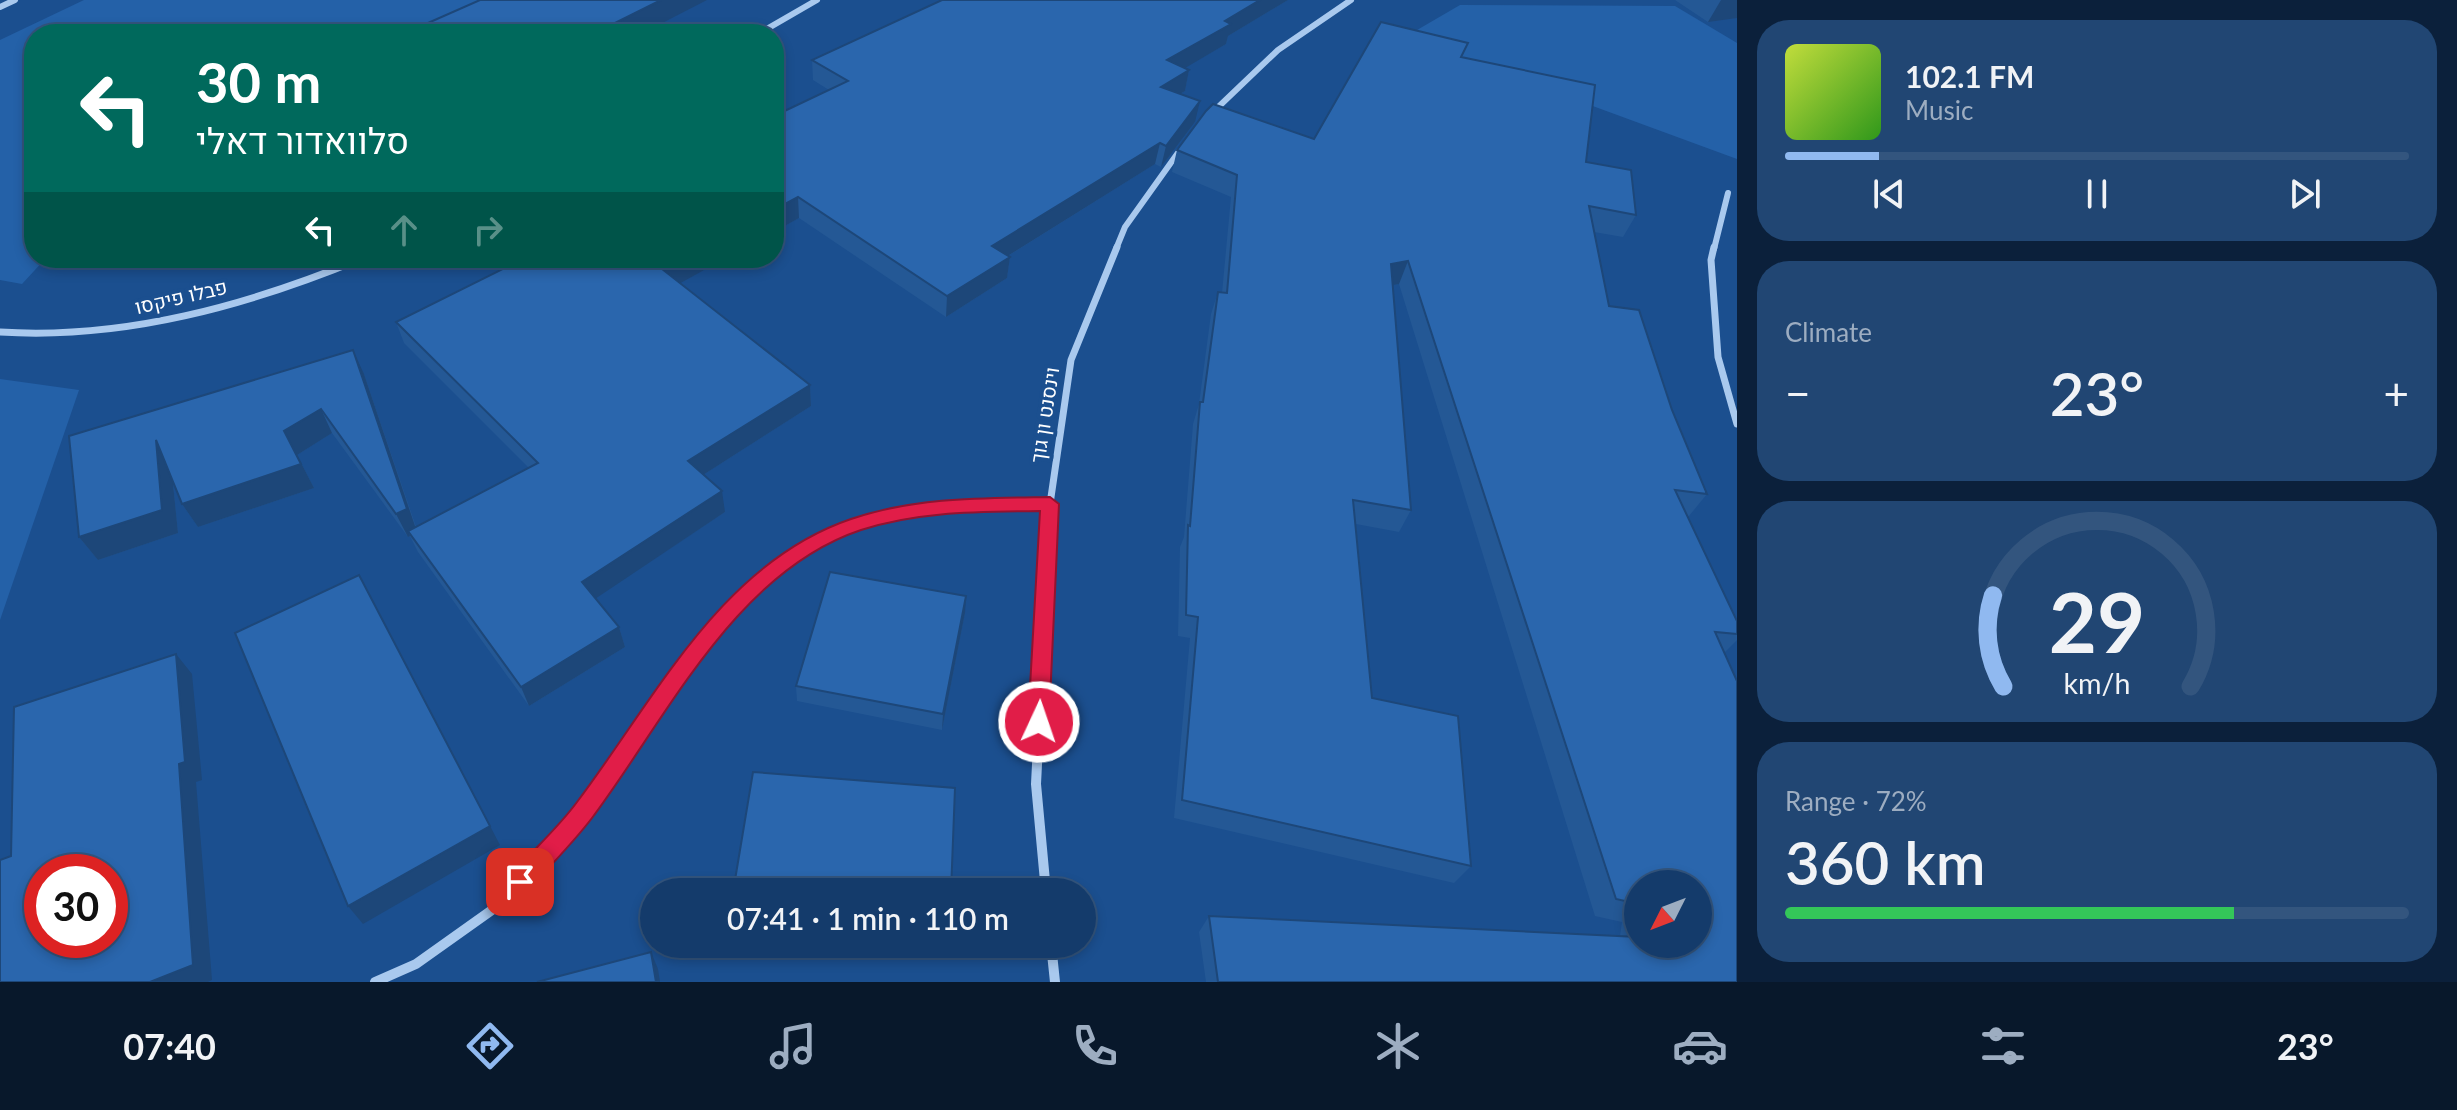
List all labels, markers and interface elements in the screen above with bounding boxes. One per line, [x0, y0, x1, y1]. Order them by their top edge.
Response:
text: 30 m [196, 48, 321, 115]
icon: left [64, 56, 168, 160]
text: 102.1 FM [1905, 58, 2034, 94]
text: Music [1905, 94, 1973, 126]
text: סלוואדור דאלי [196, 118, 409, 162]
icon: previous [1867, 172, 1911, 216]
icon: pause [2075, 172, 2119, 216]
icon: next [2283, 172, 2327, 216]
icon: left [298, 208, 342, 252]
icon: ahead [382, 208, 426, 252]
icon: right [466, 208, 510, 252]
street label: פבלו פיקסו [132, 274, 229, 318]
text: Climate [1785, 316, 1872, 348]
text: 23° [2050, 357, 2144, 429]
street label: וינסנט ון גוך [1025, 365, 1063, 465]
text: − [1785, 367, 1811, 419]
text: + [2383, 367, 2409, 419]
text: 29 [2049, 571, 2145, 671]
text: km/h [2064, 666, 2130, 700]
position arrow [997, 680, 1081, 764]
text: Range · 72% [1785, 785, 1927, 817]
text: 360 km [1785, 826, 1986, 898]
pin [486, 848, 554, 916]
speed limit sign: 30 [24, 854, 128, 958]
icon: arrive [498, 860, 542, 904]
north arrow [1624, 870, 1712, 958]
map controls [1624, 870, 1712, 958]
text: 07:41 · 1 min · 110 m [727, 900, 1009, 936]
icon: directions [462, 1018, 518, 1074]
icon: music [765, 1018, 821, 1074]
icon: phone [1067, 1018, 1123, 1074]
icon: climate [1370, 1018, 1426, 1074]
icon: car [1672, 1018, 1728, 1074]
icon: filters [1975, 1018, 2031, 1074]
text: 07:40 [123, 1024, 216, 1068]
text: 23° [2277, 1024, 2334, 1068]

